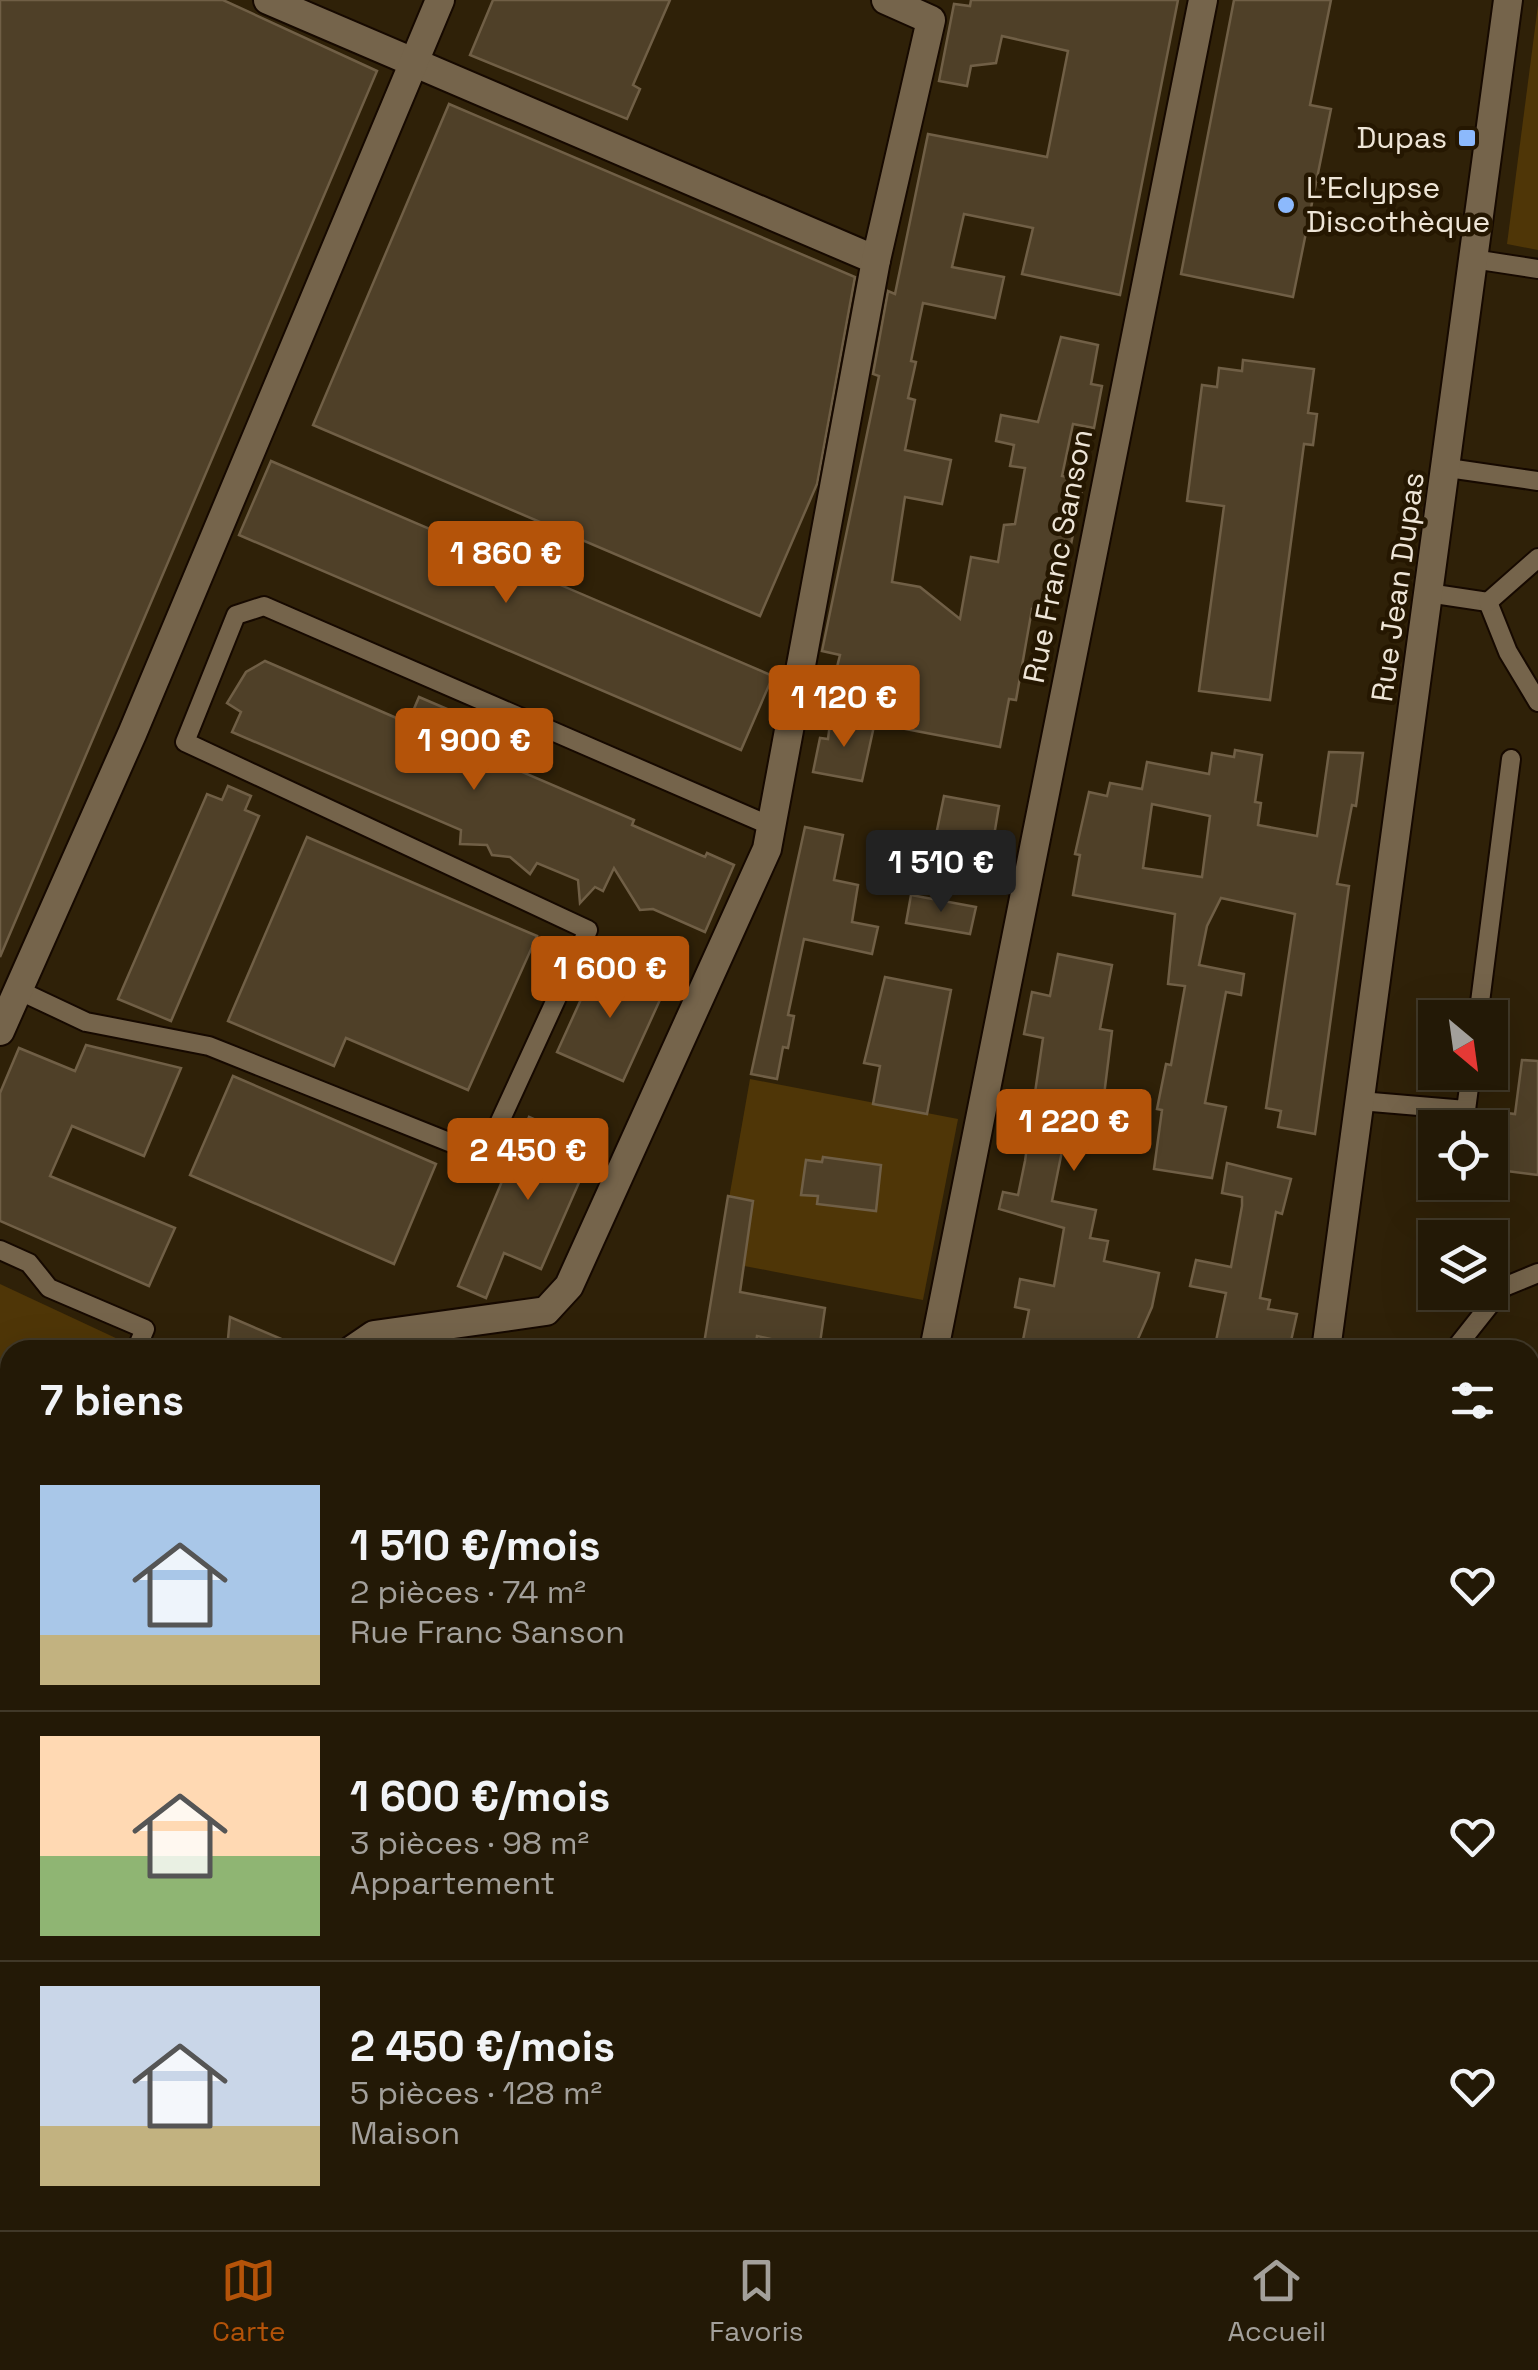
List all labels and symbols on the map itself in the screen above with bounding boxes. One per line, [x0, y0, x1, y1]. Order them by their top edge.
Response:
place label: Dupas [1356, 118, 1447, 157]
marker: Dupas [1456, 127, 1478, 149]
place label: L'Eclypse Discothèque [1306, 168, 1490, 241]
marker: L'Eclypse Discothèque [1275, 194, 1297, 216]
street label: Rue Franc Sanson [1014, 426, 1101, 686]
street label: Rue Jean Dupas [1362, 470, 1433, 704]
pin: 1 860 € [414, 521, 598, 606]
pin: 1 120 € [752, 665, 936, 750]
pin: 1 900 € [382, 708, 566, 793]
pin: 1 510 € [849, 830, 1033, 915]
pin: 1 600 € [518, 936, 702, 1021]
north arrow [1418, 1000, 1508, 1090]
pin: 1 220 € [982, 1089, 1166, 1174]
pin: 2 450 € [436, 1118, 620, 1203]

